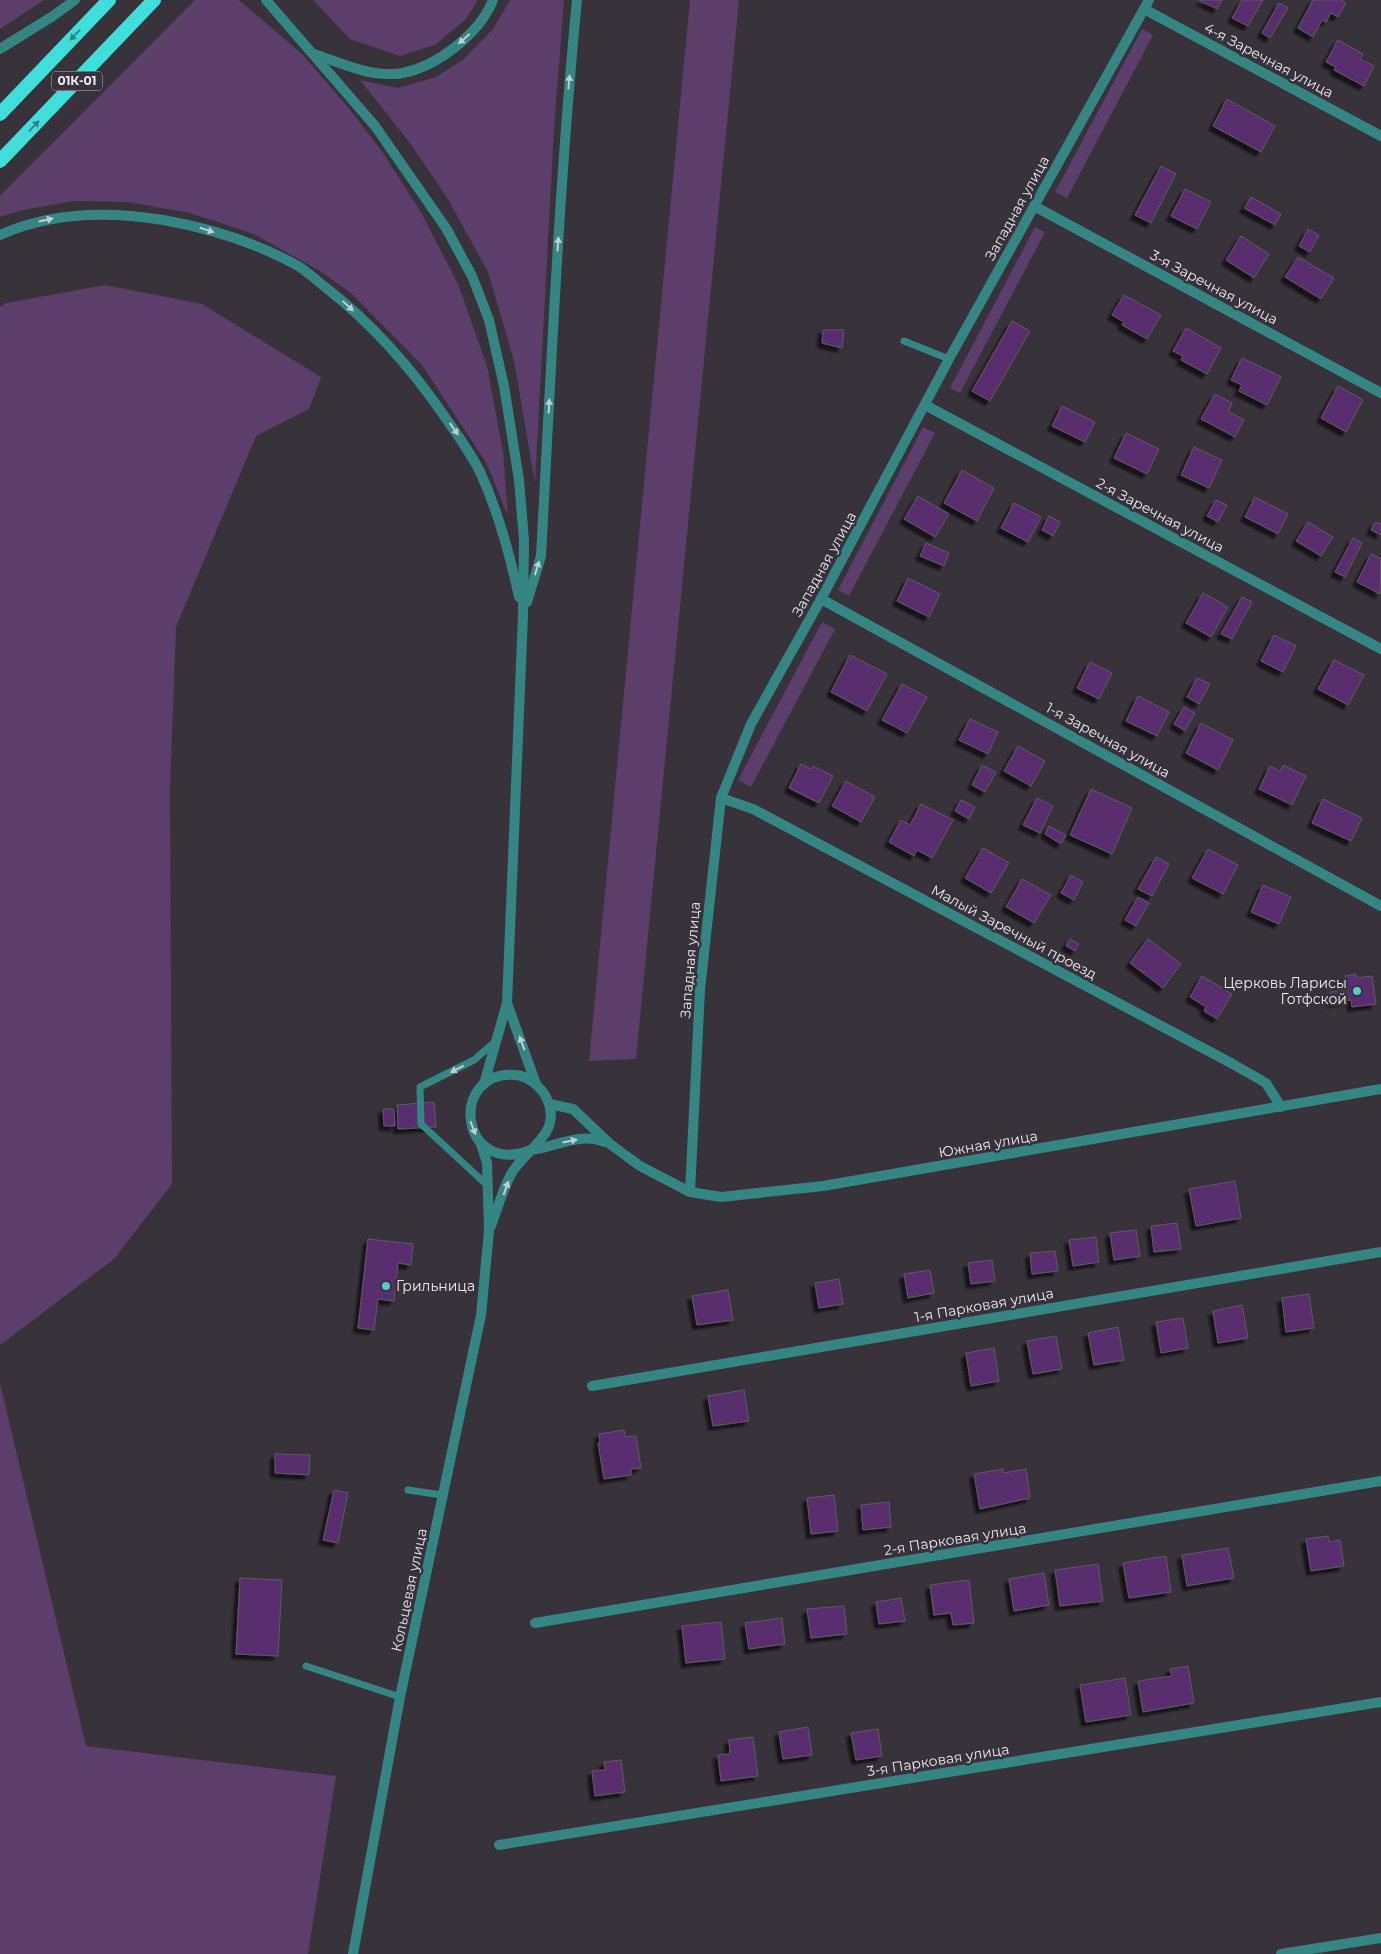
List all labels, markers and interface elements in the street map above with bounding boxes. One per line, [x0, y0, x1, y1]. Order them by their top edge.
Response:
street label: 4-я Заречная улица [1201, 18, 1337, 102]
one-way arrow [69, 29, 81, 41]
one-way arrow [457, 33, 470, 44]
road number: 01К-01 [52, 72, 102, 90]
one-way arrow [565, 74, 573, 90]
one-way arrow [28, 120, 40, 132]
street label: Западная улица [981, 152, 1053, 264]
one-way arrow [39, 216, 54, 224]
one-way arrow [199, 227, 214, 234]
one-way arrow [554, 236, 562, 252]
street label: 3-я Заречная улица [1147, 246, 1281, 328]
one-way arrow [342, 300, 354, 312]
one-way arrow [545, 398, 553, 414]
one-way arrow [449, 422, 459, 436]
street label: 2-я Заречная улица [1093, 474, 1227, 556]
street label: Западная улица [788, 508, 860, 620]
one-way arrow [534, 560, 542, 575]
street label: 1-я Заречная улица [1043, 698, 1173, 782]
street label: Малый Заречный проезд [928, 881, 1100, 983]
street label: Западная улица [676, 901, 704, 1019]
place label: Церковь Ларисы Готфской [1223, 974, 1347, 1008]
marker: Церковь Ларисы Готфской [1351, 985, 1363, 997]
one-way arrow [517, 1035, 525, 1050]
one-way arrow [449, 1065, 464, 1073]
one-way arrow [469, 1121, 477, 1136]
street label: Южная улица [937, 1126, 1039, 1162]
one-way arrow [563, 1136, 579, 1144]
one-way arrow [502, 1180, 510, 1195]
place label: Грильница [396, 1277, 475, 1295]
marker: Грильница [380, 1280, 392, 1292]
street label: 1-я Парковая улица [913, 1284, 1055, 1326]
street label: 2-я Парковая улица [883, 1519, 1027, 1559]
street label: Кольцевая улица [387, 1527, 431, 1653]
street label: 3-я Парковая улица [866, 1740, 1010, 1780]

